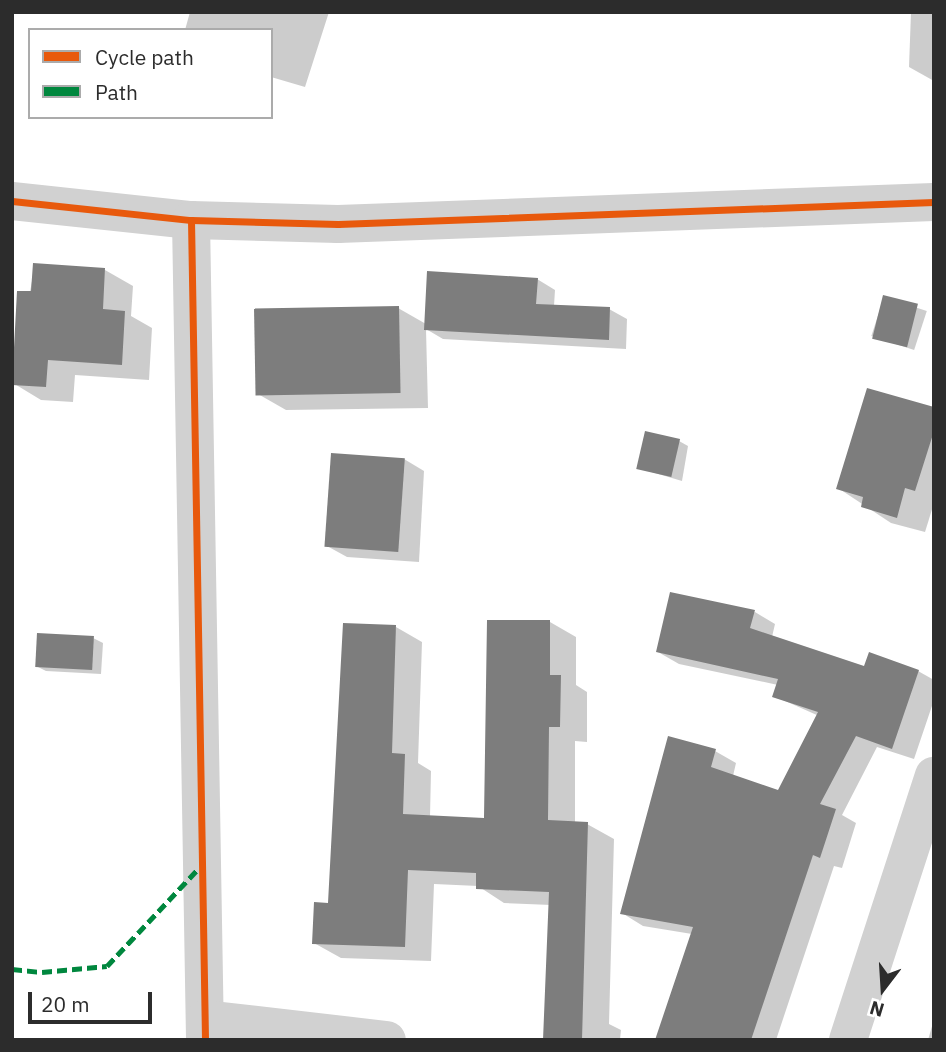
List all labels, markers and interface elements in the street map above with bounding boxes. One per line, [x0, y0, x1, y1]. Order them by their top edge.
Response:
legend [28, 28, 273, 119]
text: Cycle path [95, 43, 194, 71]
text: Path [95, 78, 138, 106]
north arrow [848, 954, 918, 1024]
scale bar [32, 978, 156, 1022]
text: 20 m [41, 990, 90, 1018]
text: N [867, 996, 887, 1023]

